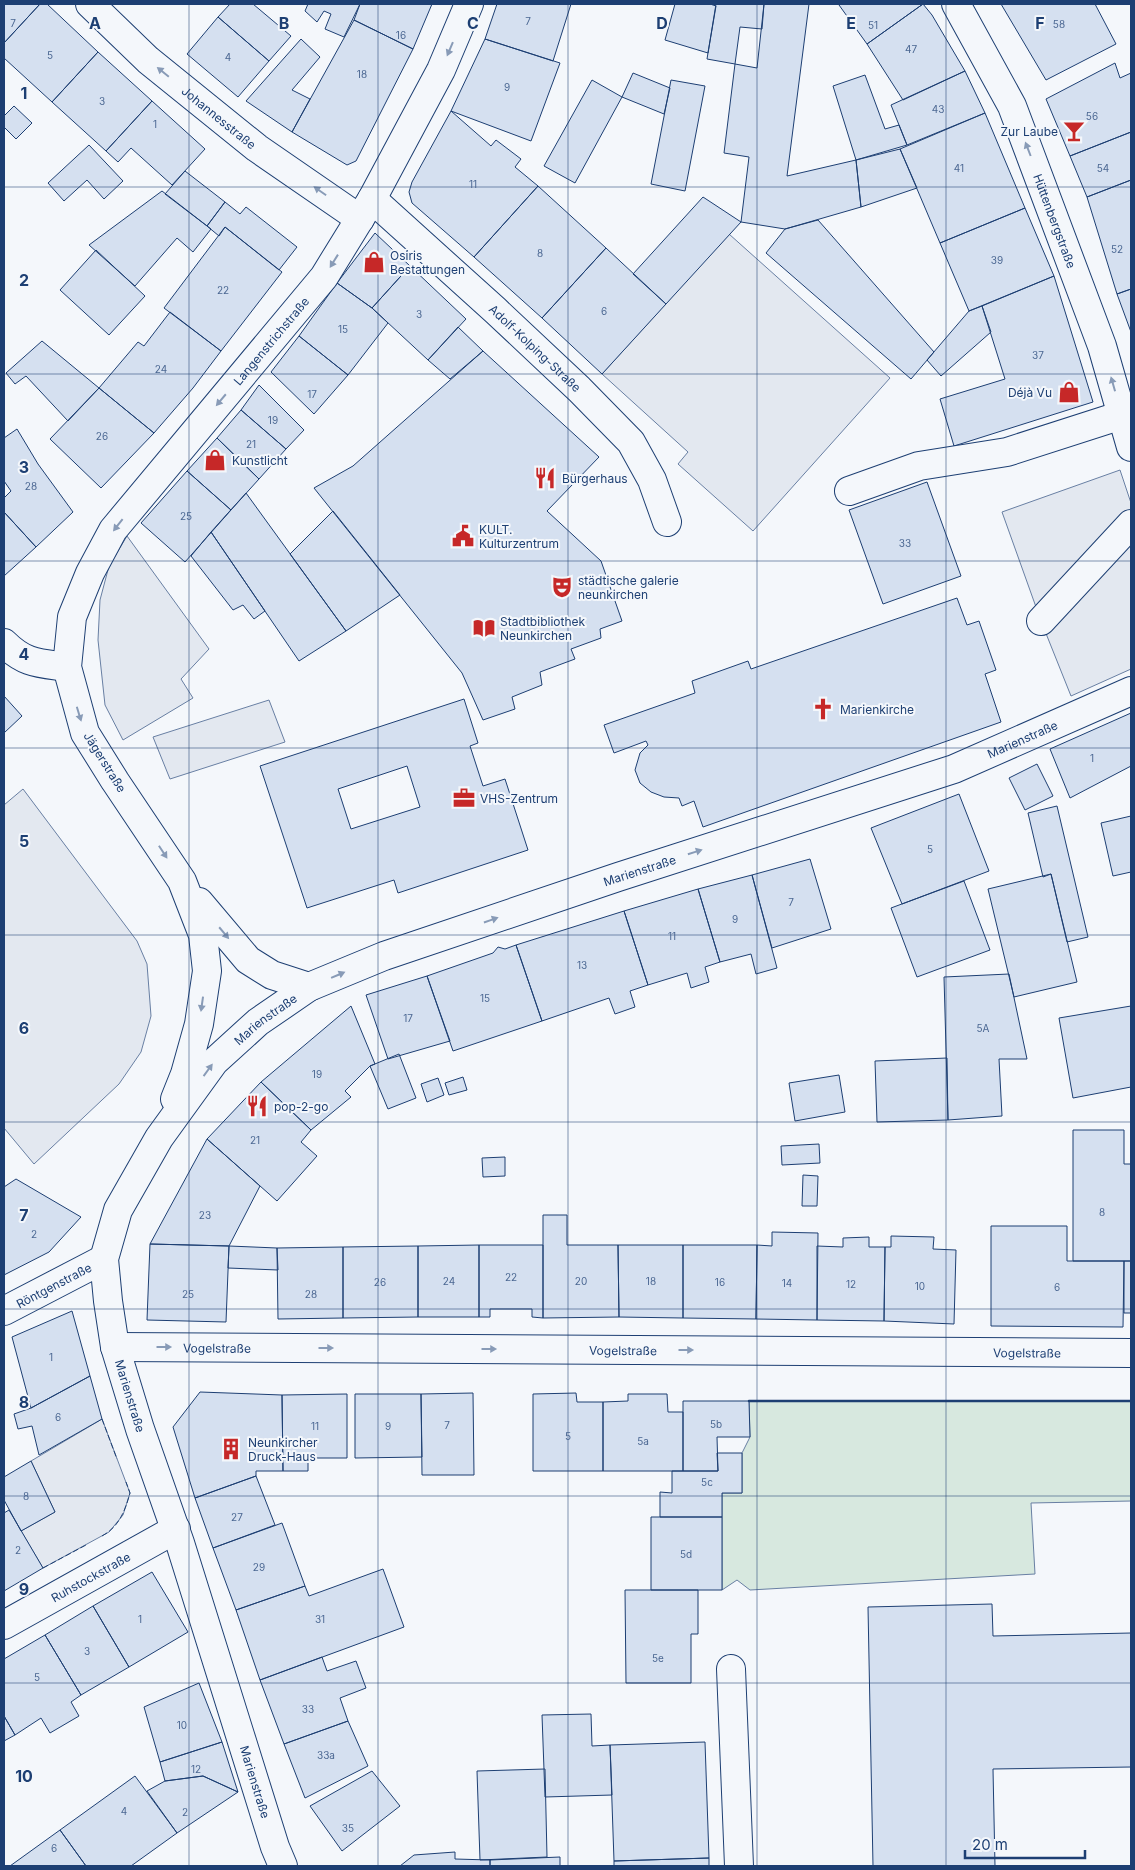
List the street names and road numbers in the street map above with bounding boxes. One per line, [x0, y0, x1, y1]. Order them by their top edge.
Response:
street label: Johannesstraße [179, 83, 259, 152]
street label: Hüttenbergstraße [1031, 172, 1080, 270]
street label: Langenstrichstraße [230, 294, 312, 388]
street label: Adolf-Kolping-Straße [486, 301, 584, 395]
street label: Marienstraße [985, 717, 1060, 761]
street label: Jägerstraße [81, 729, 129, 795]
street label: Marienstraße [601, 851, 678, 889]
street label: Marienstraße [231, 990, 299, 1048]
street label: Röntgenstraße [13, 1259, 94, 1311]
street label: Vogelstraße [183, 1340, 251, 1355]
street label: Vogelstraße [589, 1342, 657, 1358]
street label: Vogelstraße [993, 1345, 1061, 1360]
street label: Marienstraße [112, 1358, 148, 1434]
street label: Ruhstockstraße [48, 1549, 133, 1605]
street label: Marienstraße [237, 1744, 273, 1820]

